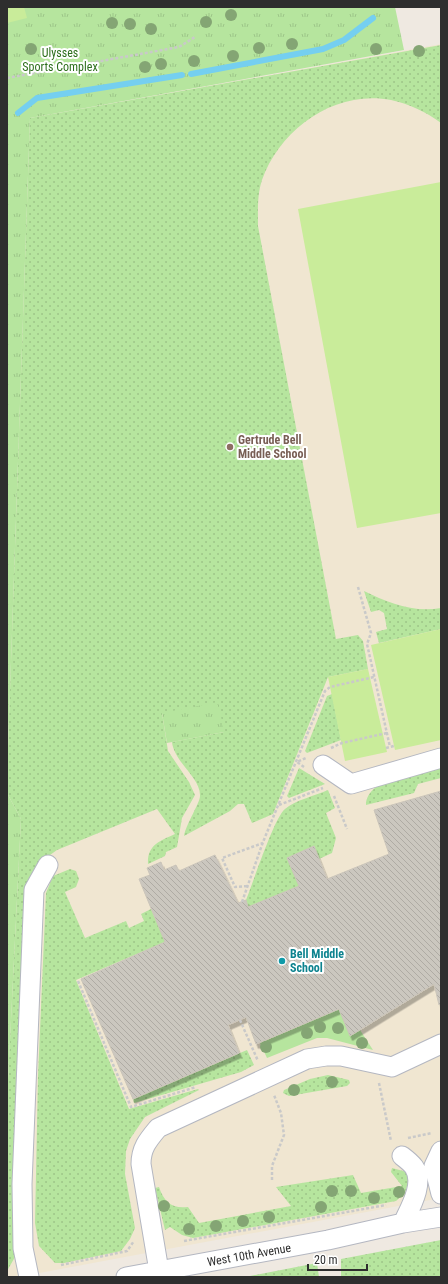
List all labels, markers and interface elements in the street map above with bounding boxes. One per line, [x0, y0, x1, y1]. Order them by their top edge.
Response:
park label: Ulysses Sports Complex [22, 46, 98, 74]
place label: Gertrude Bell Middle School [238, 433, 306, 461]
marker: Gertrude Bell Middle School [225, 442, 235, 452]
place label: Bell Middle School [290, 947, 344, 975]
marker: Bell Middle School [277, 956, 287, 966]
street label: West 10th Avenue [206, 1241, 292, 1269]
scale bar [308, 1246, 367, 1272]
text: 20 m [314, 1253, 338, 1267]

